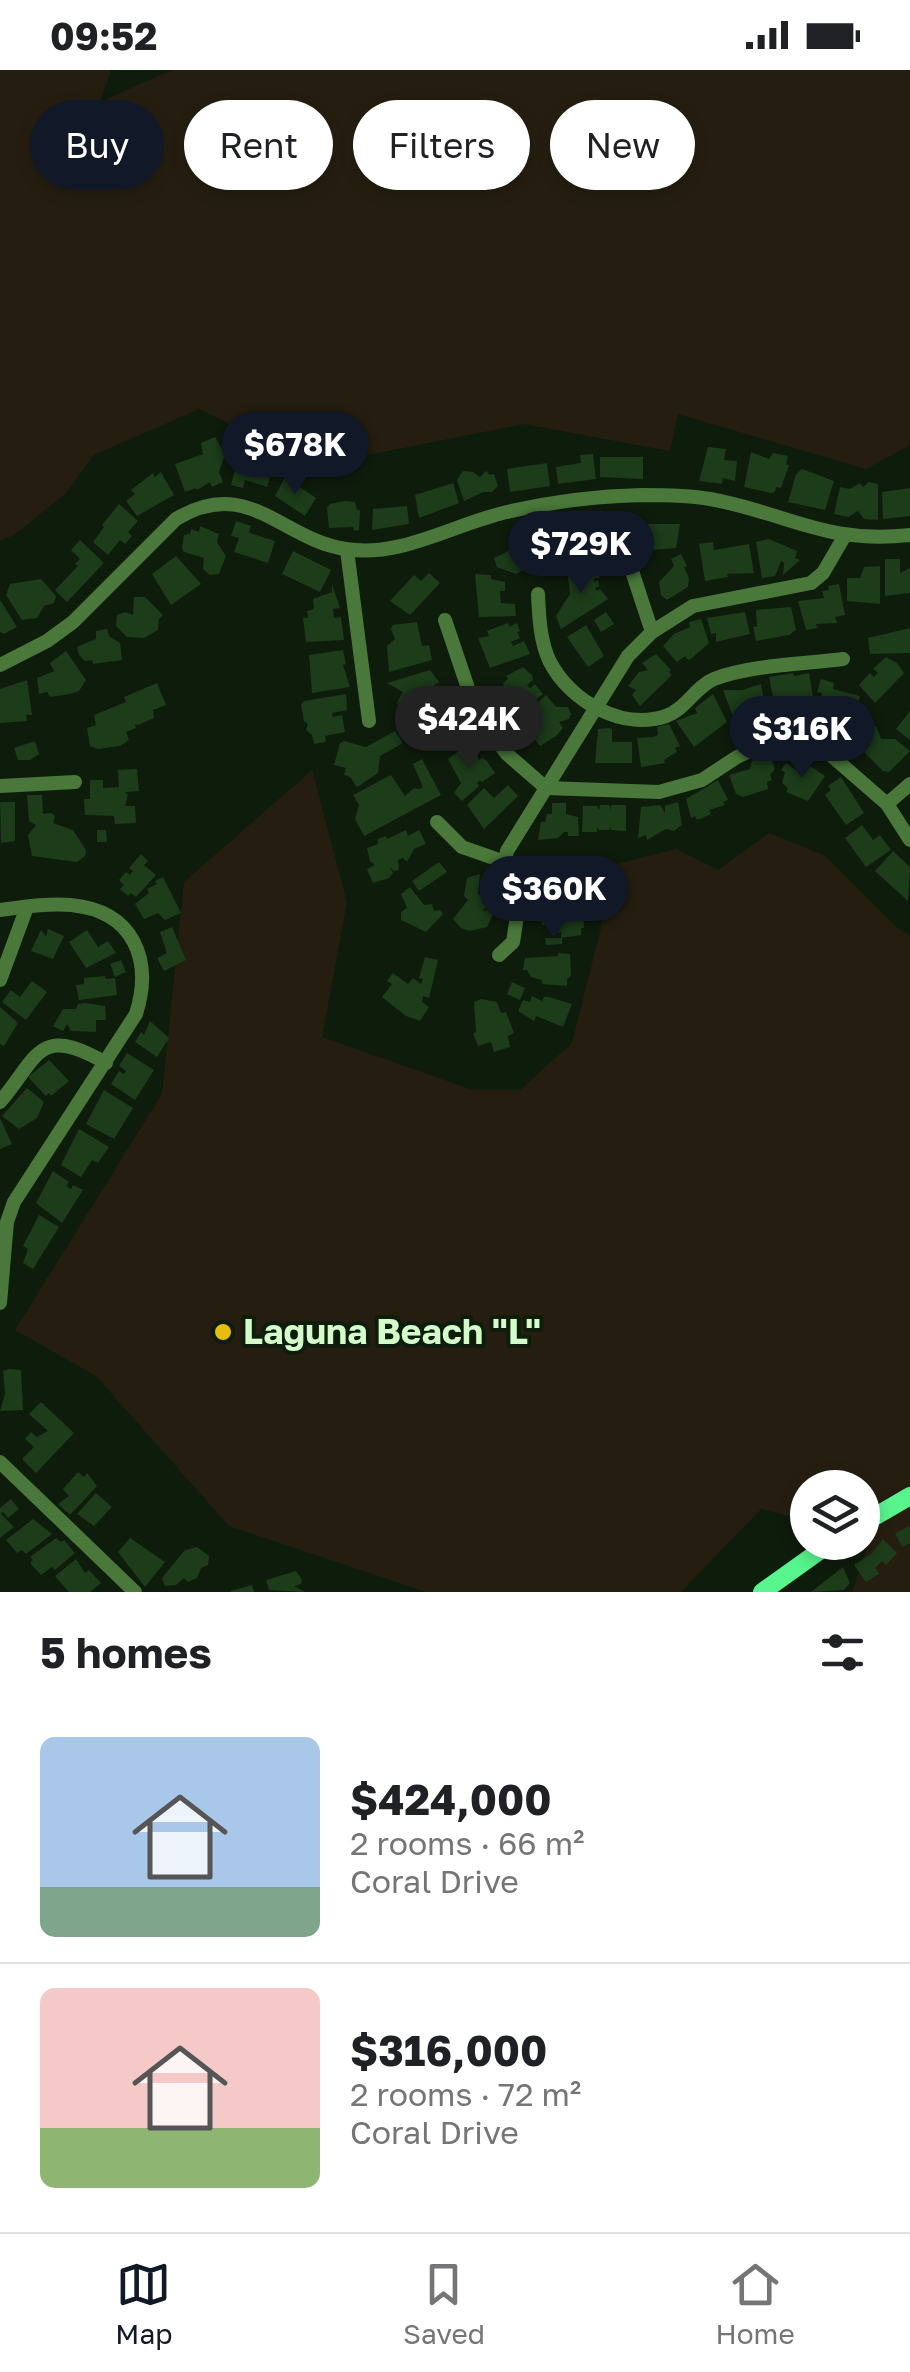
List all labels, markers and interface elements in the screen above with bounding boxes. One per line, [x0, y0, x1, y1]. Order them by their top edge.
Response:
text: 09:52 [50, 13, 157, 58]
chip: Buy [30, 100, 164, 190]
chip: Rent [184, 100, 333, 190]
chip: Filters [353, 100, 530, 190]
chip: New [550, 100, 695, 190]
pin: $678K [225, 412, 365, 497]
text: $678K [244, 425, 346, 463]
pin: $729K [511, 511, 651, 596]
text: $729K [530, 524, 632, 562]
pin: $424K [399, 686, 539, 771]
pin: $316K [732, 696, 872, 781]
text: $424K [417, 699, 521, 737]
text: $316K [752, 709, 852, 747]
pin: $360K [484, 856, 624, 941]
text: $360K [501, 869, 607, 907]
place label: Laguna Beach "L" [243, 1310, 541, 1352]
marker: Laguna Beach "L" [212, 1321, 234, 1343]
map controls [790, 1470, 880, 1560]
button: layers [790, 1470, 880, 1560]
icon: filters [815, 1625, 870, 1680]
text: 5 homes [40, 1627, 212, 1677]
text: $424,000 [350, 1774, 552, 1824]
icon: home [120, 1777, 240, 1897]
text: 2 rooms · 66 m² [350, 1824, 585, 1862]
text: Coral Drive [350, 1862, 519, 1900]
text: $316,000 [350, 2025, 547, 2075]
icon: home [120, 2028, 240, 2148]
text: 2 rooms · 72 m² [350, 2075, 581, 2113]
text: Coral Drive [350, 2113, 519, 2151]
tab: Map [115, 2257, 172, 2350]
tab: Saved [403, 2257, 485, 2350]
tab: Home [716, 2257, 795, 2350]

